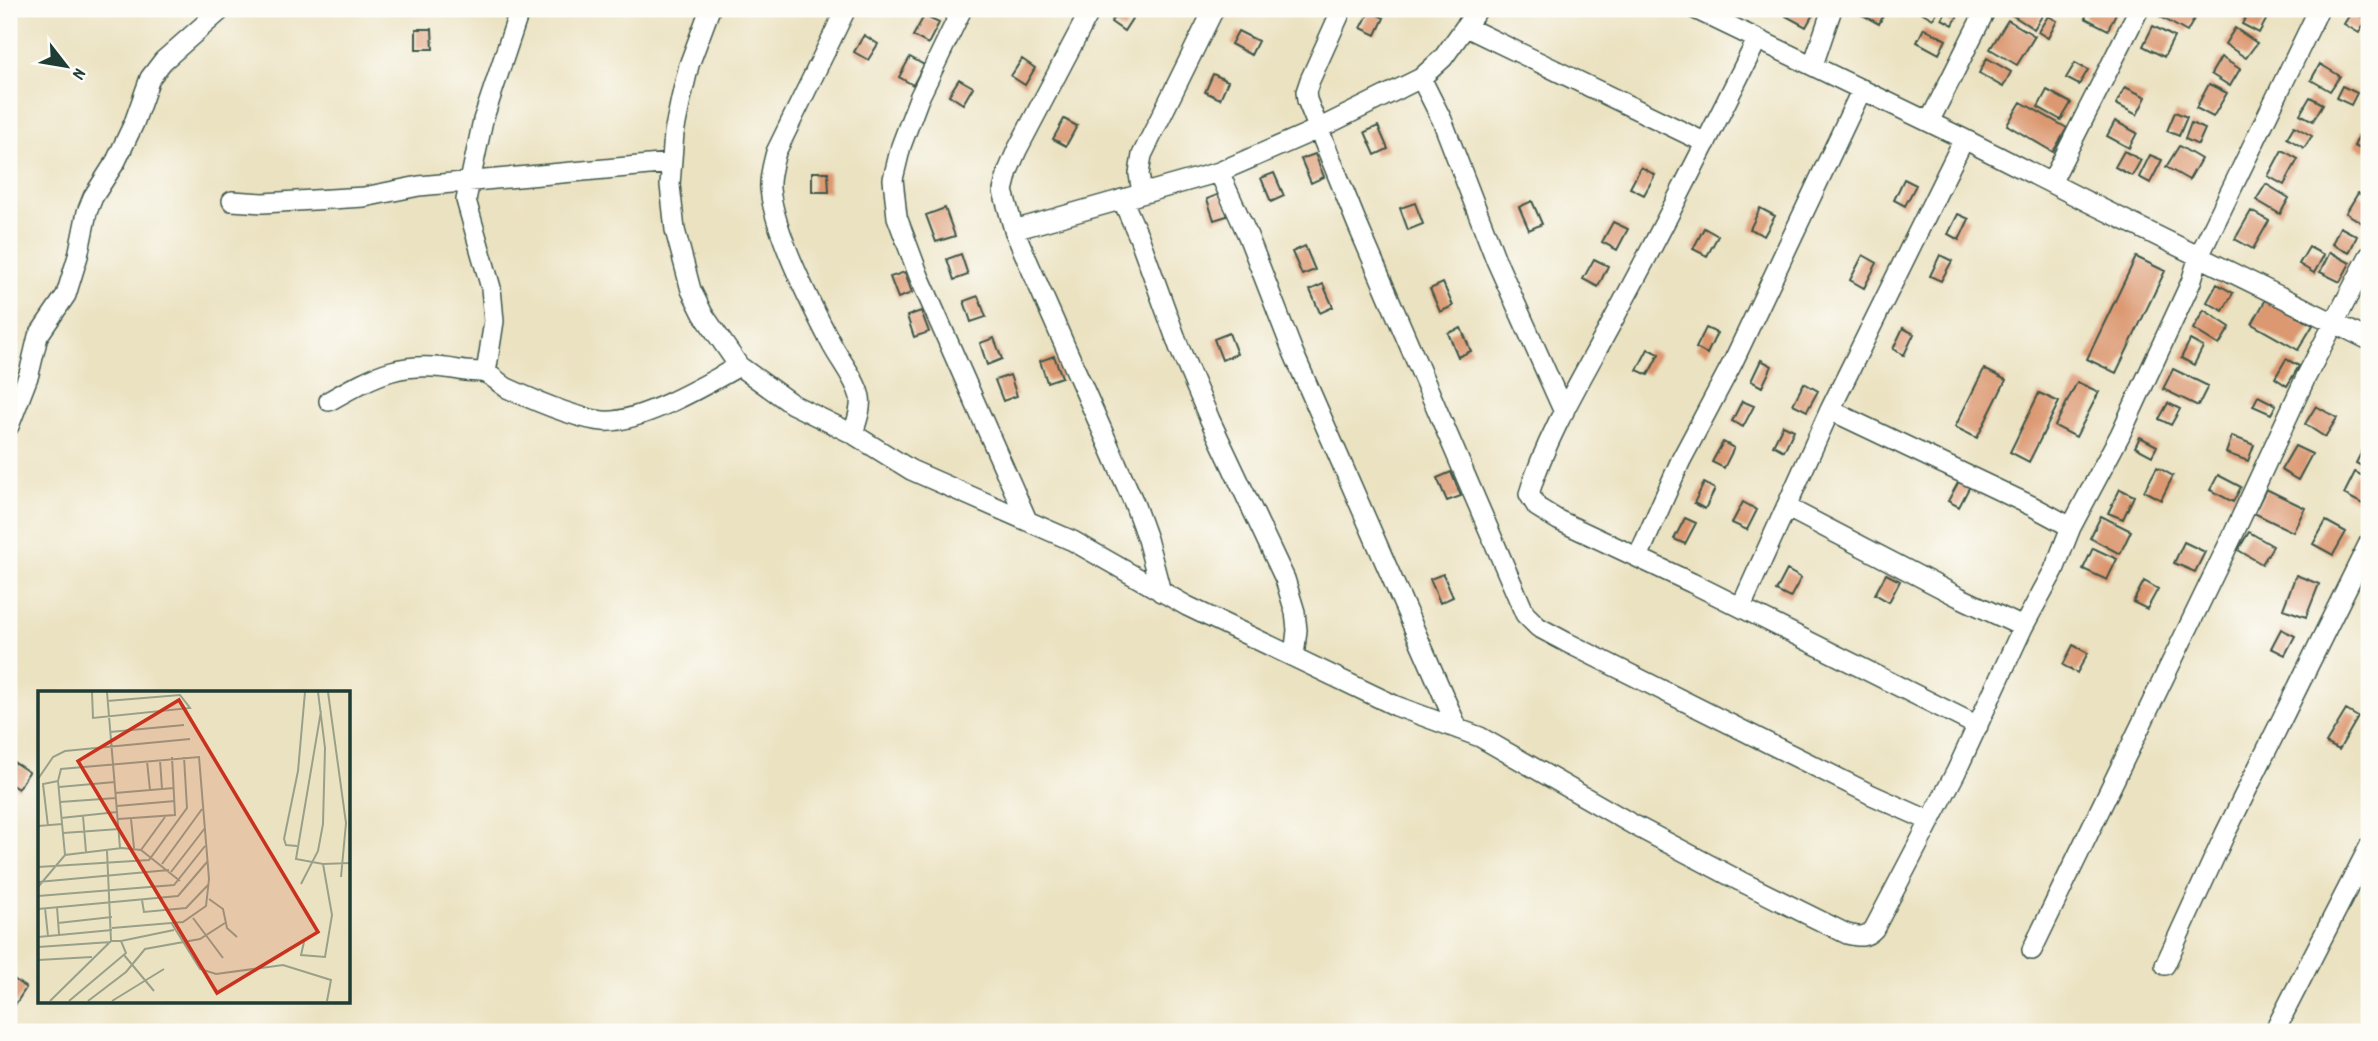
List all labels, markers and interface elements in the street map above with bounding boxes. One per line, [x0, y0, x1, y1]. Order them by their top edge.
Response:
north arrow [32, 32, 102, 102]
text: N [64, 62, 92, 84]
inset map [38, 691, 350, 1002]

